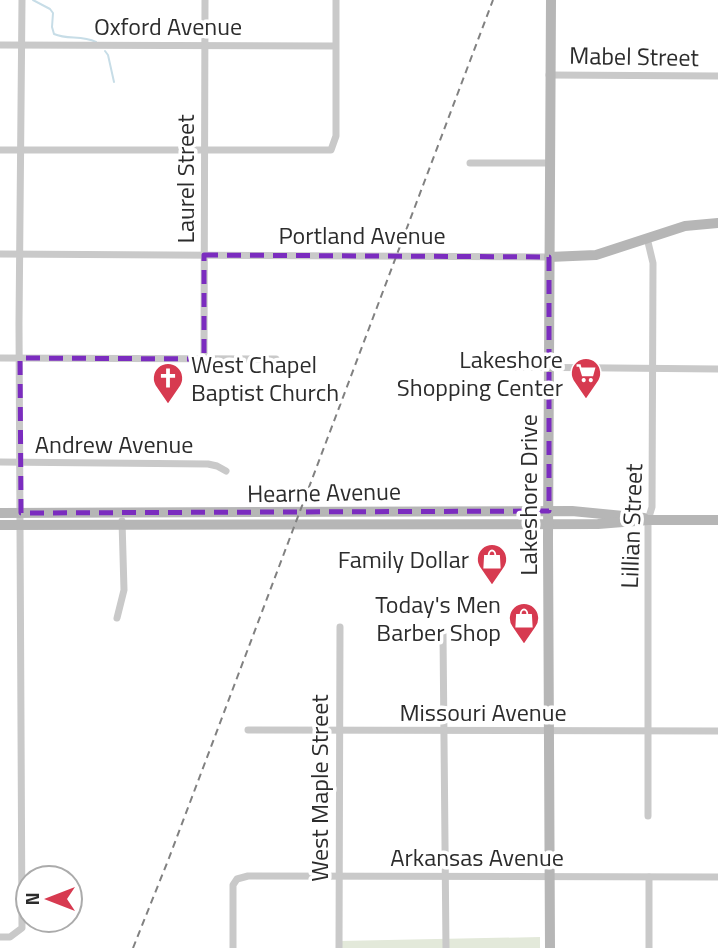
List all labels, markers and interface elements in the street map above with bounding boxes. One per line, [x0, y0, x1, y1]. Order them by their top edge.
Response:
street label: Oxford Avenue [94, 8, 242, 44]
street label: Mabel Street [569, 37, 700, 75]
street label: Laurel Street [167, 114, 203, 244]
street label: Portland Avenue [278, 217, 446, 253]
place label: Lakeshore Shopping Center [397, 341, 563, 405]
place label: West Chapel Baptist Church [191, 346, 339, 410]
supermarket icon: Lakeshore Shopping Center [569, 356, 603, 400]
church icon: West Chapel Baptist Church [151, 361, 185, 405]
street label: Lakeshore Drive [510, 414, 546, 576]
street label: Andrew Avenue [35, 426, 193, 462]
street label: Lillian Street [611, 462, 651, 589]
street label: Hearne Avenue [247, 473, 401, 511]
place label: Family Dollar [338, 541, 469, 577]
shop icon: Family Dollar [475, 542, 509, 586]
place label: Today's Men Barber Shop [375, 586, 501, 650]
shop icon: Today's Men Barber Shop [507, 601, 541, 645]
street label: West Maple Street [301, 694, 337, 882]
street label: Missouri Avenue [399, 694, 567, 730]
street label: Arkansas Avenue [390, 839, 564, 875]
north arrow [14, 864, 84, 934]
text: N [17, 892, 46, 906]

